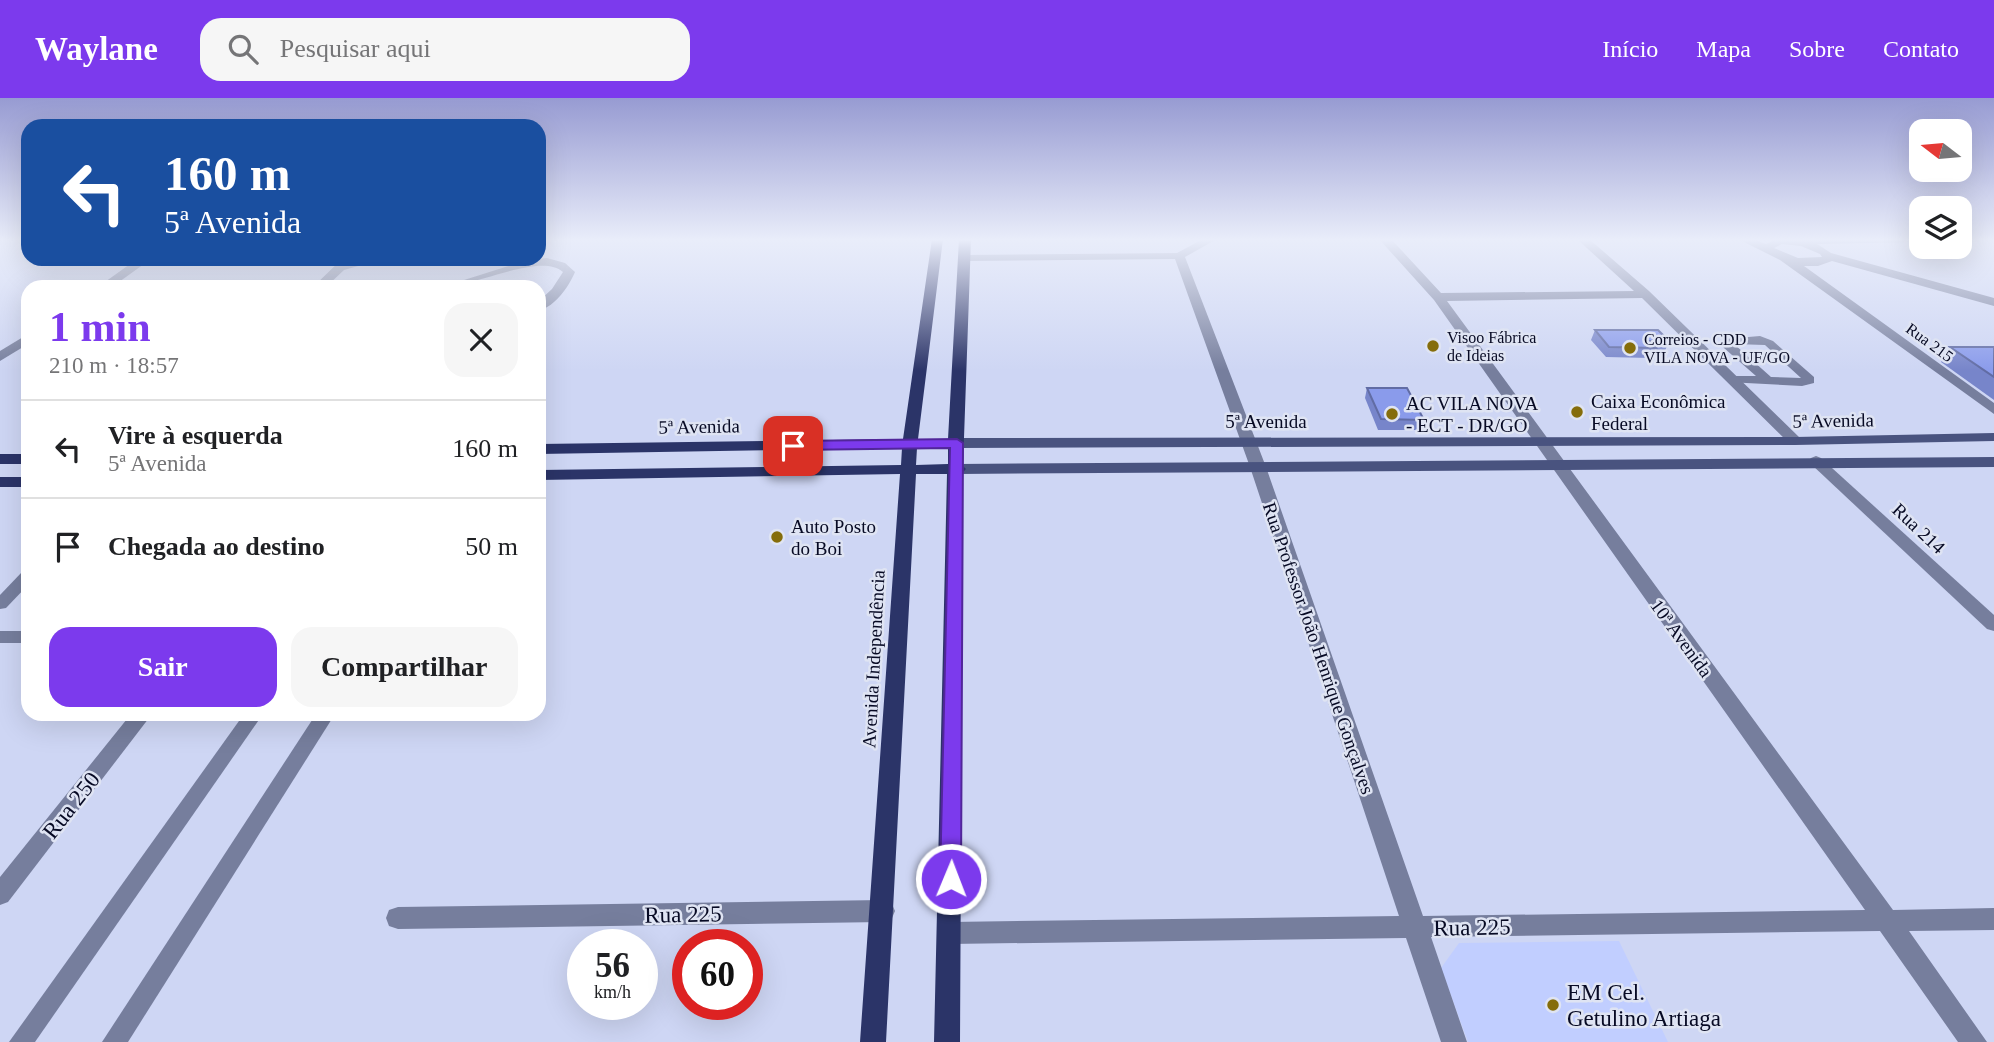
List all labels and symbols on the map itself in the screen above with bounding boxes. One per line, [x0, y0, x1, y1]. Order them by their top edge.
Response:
north arrow [1909, 119, 1972, 182]
street label: Rua 215 [1903, 320, 1956, 365]
place label: Visoo Fábrica de Ideias [1447, 329, 1536, 364]
place label: Correios - CDD VILA NOVA - UF/GO [1644, 331, 1790, 366]
marker: Visoo Fábrica de Ideias [1425, 338, 1441, 354]
marker: Correios - CDD VILA NOVA - UF/GO [1622, 340, 1638, 356]
place label: Caixa Econômica Federal [1591, 391, 1726, 434]
place label: AC VILA NOVA - ECT - DR/GO [1406, 393, 1539, 436]
marker: Caixa Econômica Federal [1569, 404, 1585, 420]
marker: AC VILA NOVA - ECT - DR/GO [1384, 406, 1400, 422]
street label: 5ª Avenida [1792, 409, 1874, 432]
street label: 5ª Avenida [1225, 411, 1307, 432]
street label: 5ª Avenida [658, 415, 740, 438]
pin [763, 416, 823, 476]
street label: Rua 214 [1888, 499, 1950, 558]
street label: Rua Professor João Henrique Gonçalves [1259, 500, 1378, 797]
place label: Auto Posto do Boi [791, 516, 876, 559]
marker: Auto Posto do Boi [769, 529, 785, 545]
street label: Avenida Independência [858, 569, 889, 749]
street label: 10ª Avenida [1646, 595, 1717, 682]
street label: Rua 250 [38, 767, 105, 843]
position arrow [914, 842, 988, 916]
street label: Rua 225 [644, 901, 722, 928]
street label: Rua 225 [1433, 914, 1511, 941]
speed limit sign: 60 [672, 929, 763, 1020]
place label: EM Cel. Getulino Artiaga [1567, 980, 1721, 1031]
marker: EM Cel. Getulino Artiaga [1545, 997, 1561, 1013]

